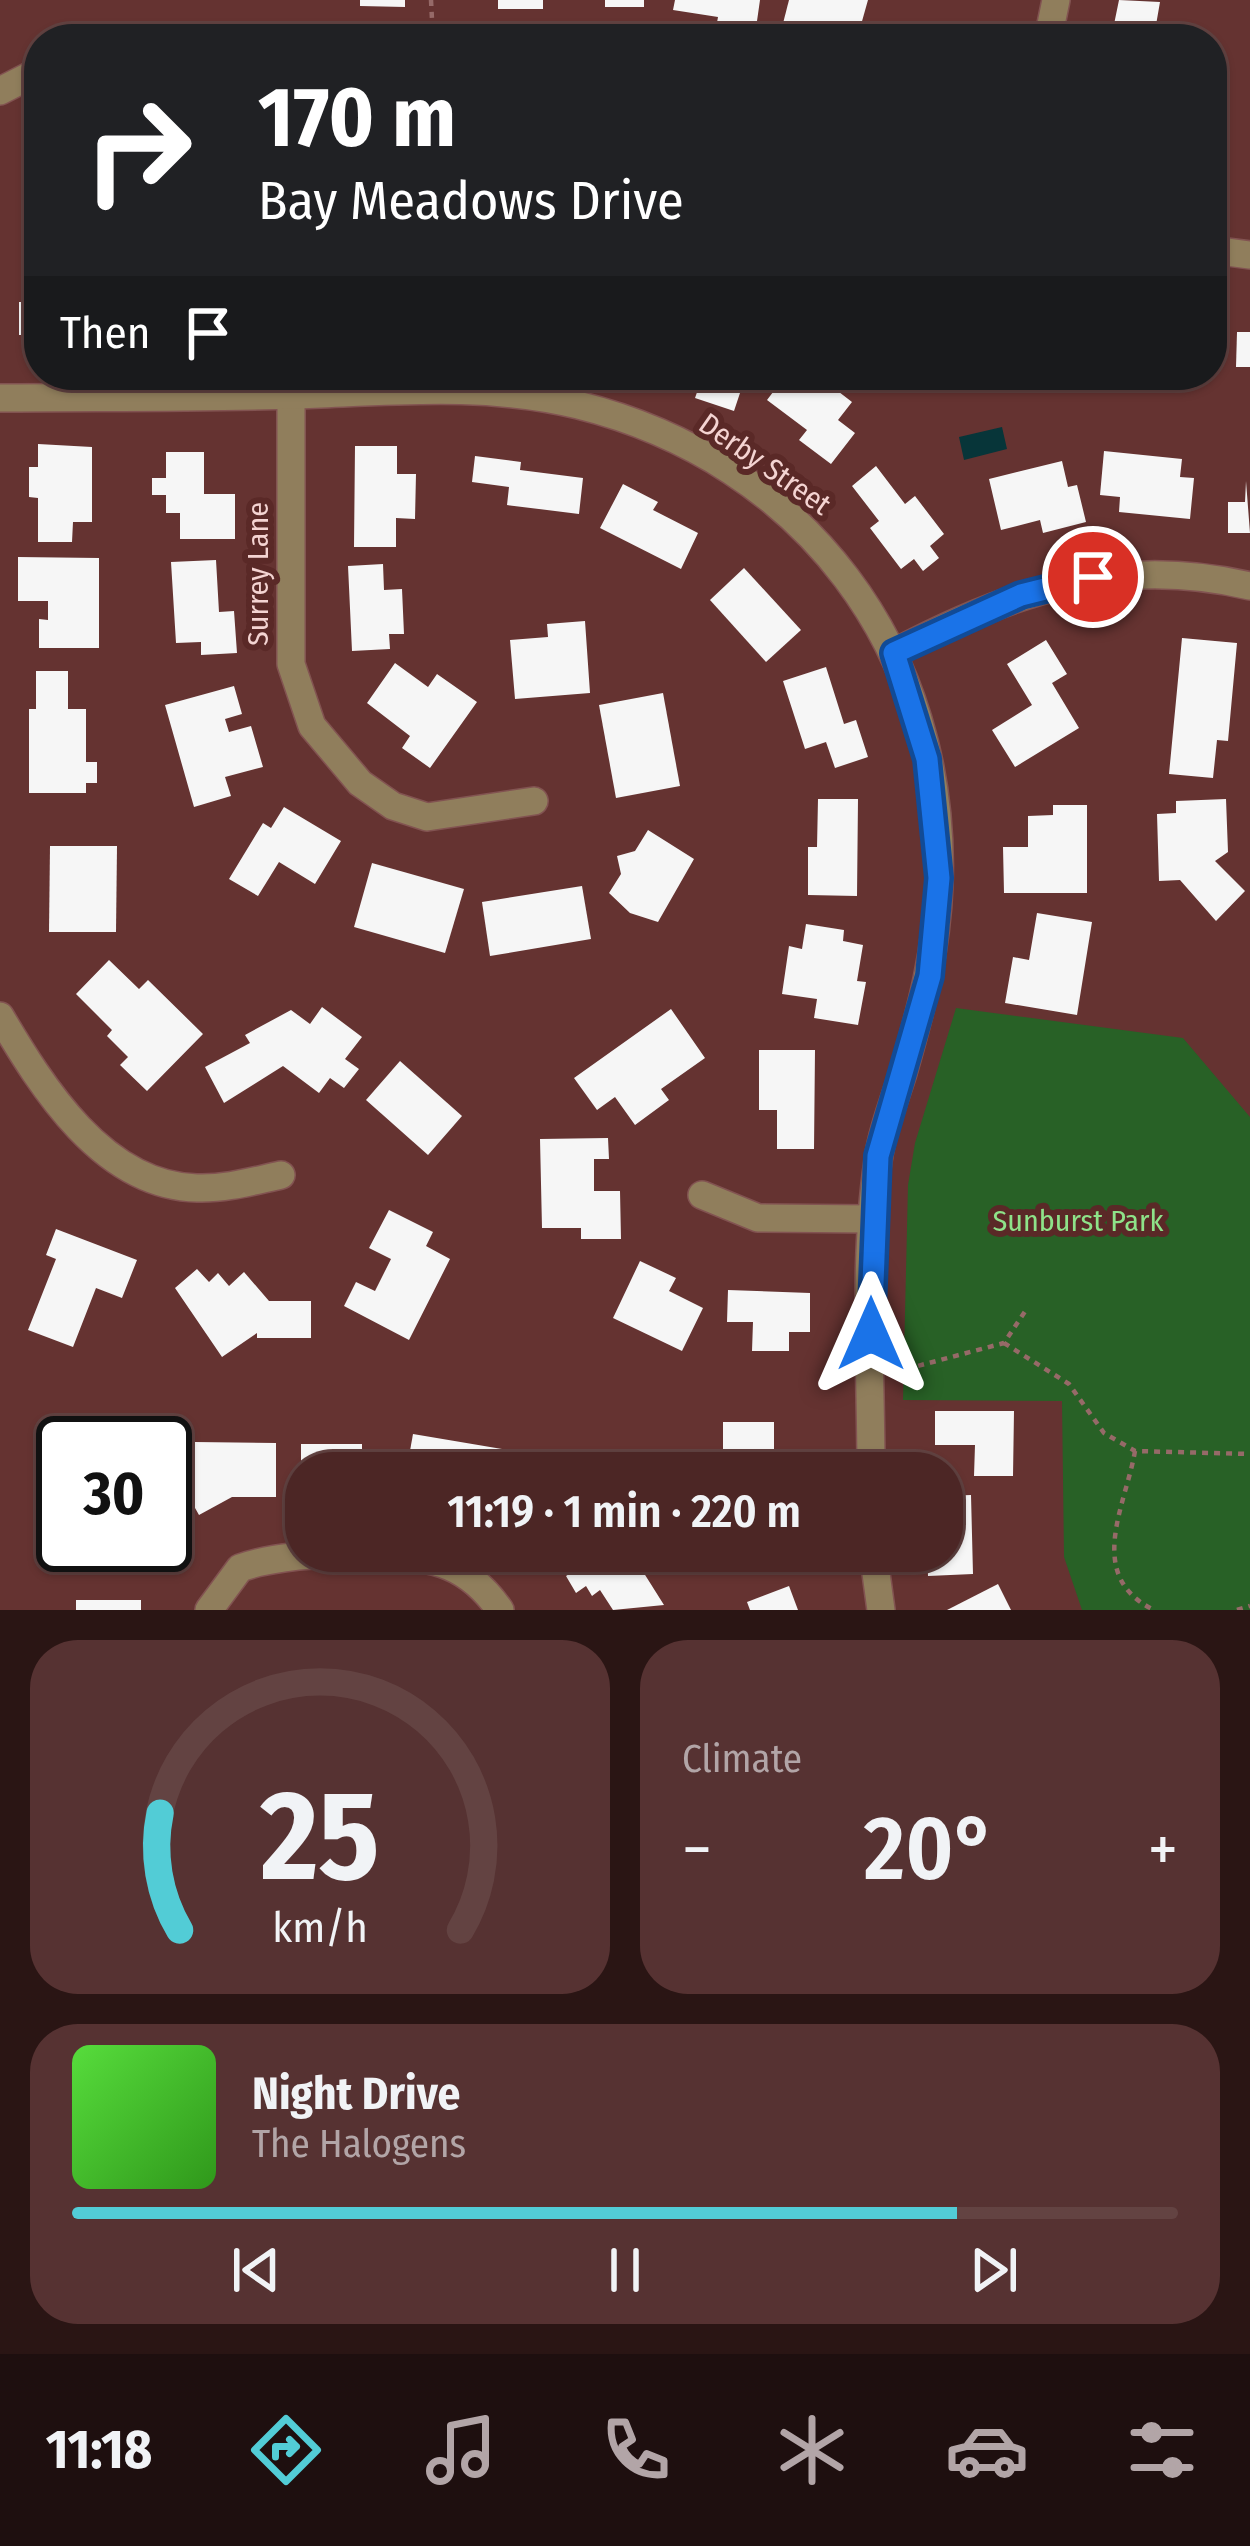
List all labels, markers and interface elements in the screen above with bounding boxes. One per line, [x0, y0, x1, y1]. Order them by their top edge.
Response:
text: 170 m [258, 67, 456, 168]
icon: right [60, 72, 216, 228]
text: Bay Meadows Drive [258, 169, 684, 233]
icon: arrive [175, 300, 241, 366]
text: Then [60, 306, 151, 360]
street label: Derby Street [692, 405, 838, 523]
street label: Surrey Lane [240, 502, 276, 646]
pin [1042, 526, 1144, 628]
icon: arrive [1060, 544, 1126, 610]
park label: Sunburst Park [992, 1203, 1164, 1239]
position arrow [808, 1271, 934, 1397]
speed limit sign: 30 [36, 1416, 192, 1572]
text: 11:19 · 1 min · 220 m [447, 1485, 801, 1539]
text: Climate [682, 1736, 802, 1782]
text: 25 [259, 1762, 380, 1912]
text: 20° [864, 1795, 996, 1903]
text: − [682, 1810, 712, 1889]
text: + [1148, 1810, 1178, 1889]
text: km/h [272, 1902, 368, 1953]
text: Night Drive [252, 2067, 460, 2121]
text: The Halogens [252, 2121, 466, 2167]
icon: previous [223, 2237, 289, 2303]
icon: pause [592, 2237, 658, 2303]
icon: next [961, 2237, 1027, 2303]
icon: directions [244, 2408, 328, 2492]
icon: music [419, 2408, 503, 2492]
icon: phone [594, 2408, 678, 2492]
icon: climate [770, 2408, 854, 2492]
icon: car [945, 2408, 1029, 2492]
icon: filters [1120, 2408, 1204, 2492]
text: 11:18 [46, 2418, 152, 2482]

